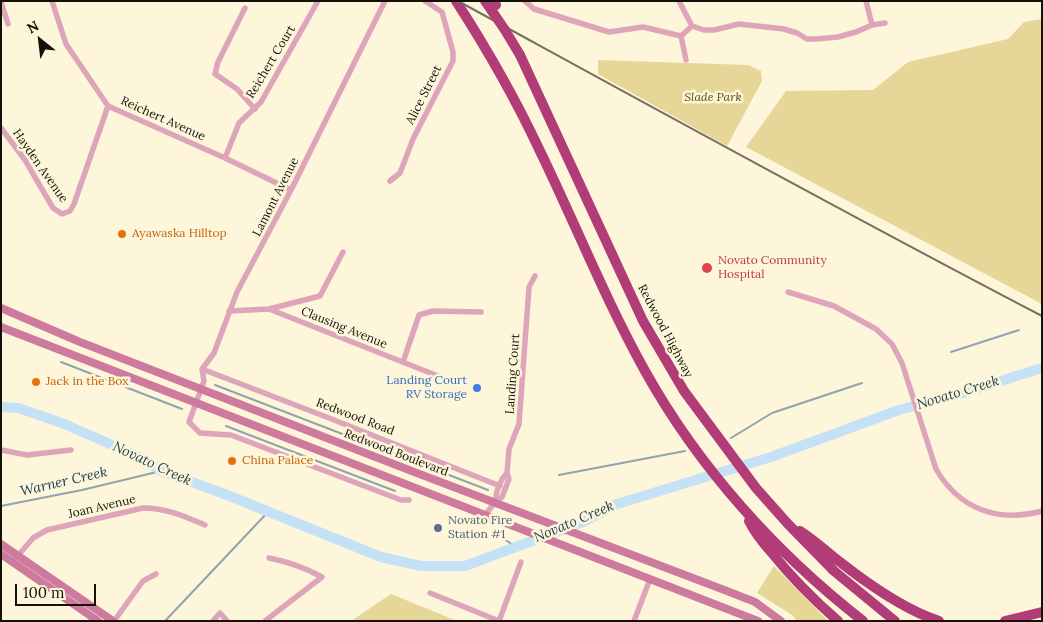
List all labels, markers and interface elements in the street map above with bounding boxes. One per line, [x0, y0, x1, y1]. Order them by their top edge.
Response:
north arrow [15, 15, 65, 65]
text: N [24, 16, 42, 37]
street label: Reichert Court [243, 23, 299, 101]
street label: Alice Street [403, 63, 445, 127]
park label: Slade Park [684, 91, 742, 105]
street label: Reichert Avenue [118, 94, 208, 144]
street label: Hayden Avenue [9, 126, 71, 206]
street label: Lamont Avenue [250, 155, 302, 239]
place label: Ayawaska Hilltop [132, 227, 227, 241]
marker: Ayawaska Hilltop [116, 228, 128, 240]
place label: Novato Community Hospital [718, 254, 827, 282]
marker: Novato Community Hospital [700, 261, 714, 275]
street label: Redwood Highway [634, 282, 696, 380]
street label: Clausing Avenue [299, 304, 389, 352]
street label: Landing Court [503, 333, 523, 415]
water label: Novato Creek [915, 372, 1001, 414]
place label: Landing Court RV Storage [386, 374, 467, 402]
place label: Jack in the Box [46, 375, 129, 389]
marker: Jack in the Box [30, 376, 42, 388]
marker: Landing Court RV Storage [471, 382, 483, 394]
street label: Redwood Road [314, 395, 396, 439]
street label: Redwood Boulevard [342, 426, 450, 480]
water label: Novato Creek [110, 438, 194, 490]
place label: China Palace [242, 454, 313, 468]
marker: China Palace [226, 455, 238, 467]
water label: Warner Creek [19, 464, 109, 500]
street label: Joan Avenue [67, 492, 137, 522]
water label: Novato Creek [531, 498, 617, 546]
place label: Novato Fire Station #1 [448, 514, 512, 542]
marker: Novato Fire Station #1 [432, 522, 444, 534]
scale bar [18, 574, 99, 606]
text: 100 m [23, 583, 64, 602]

